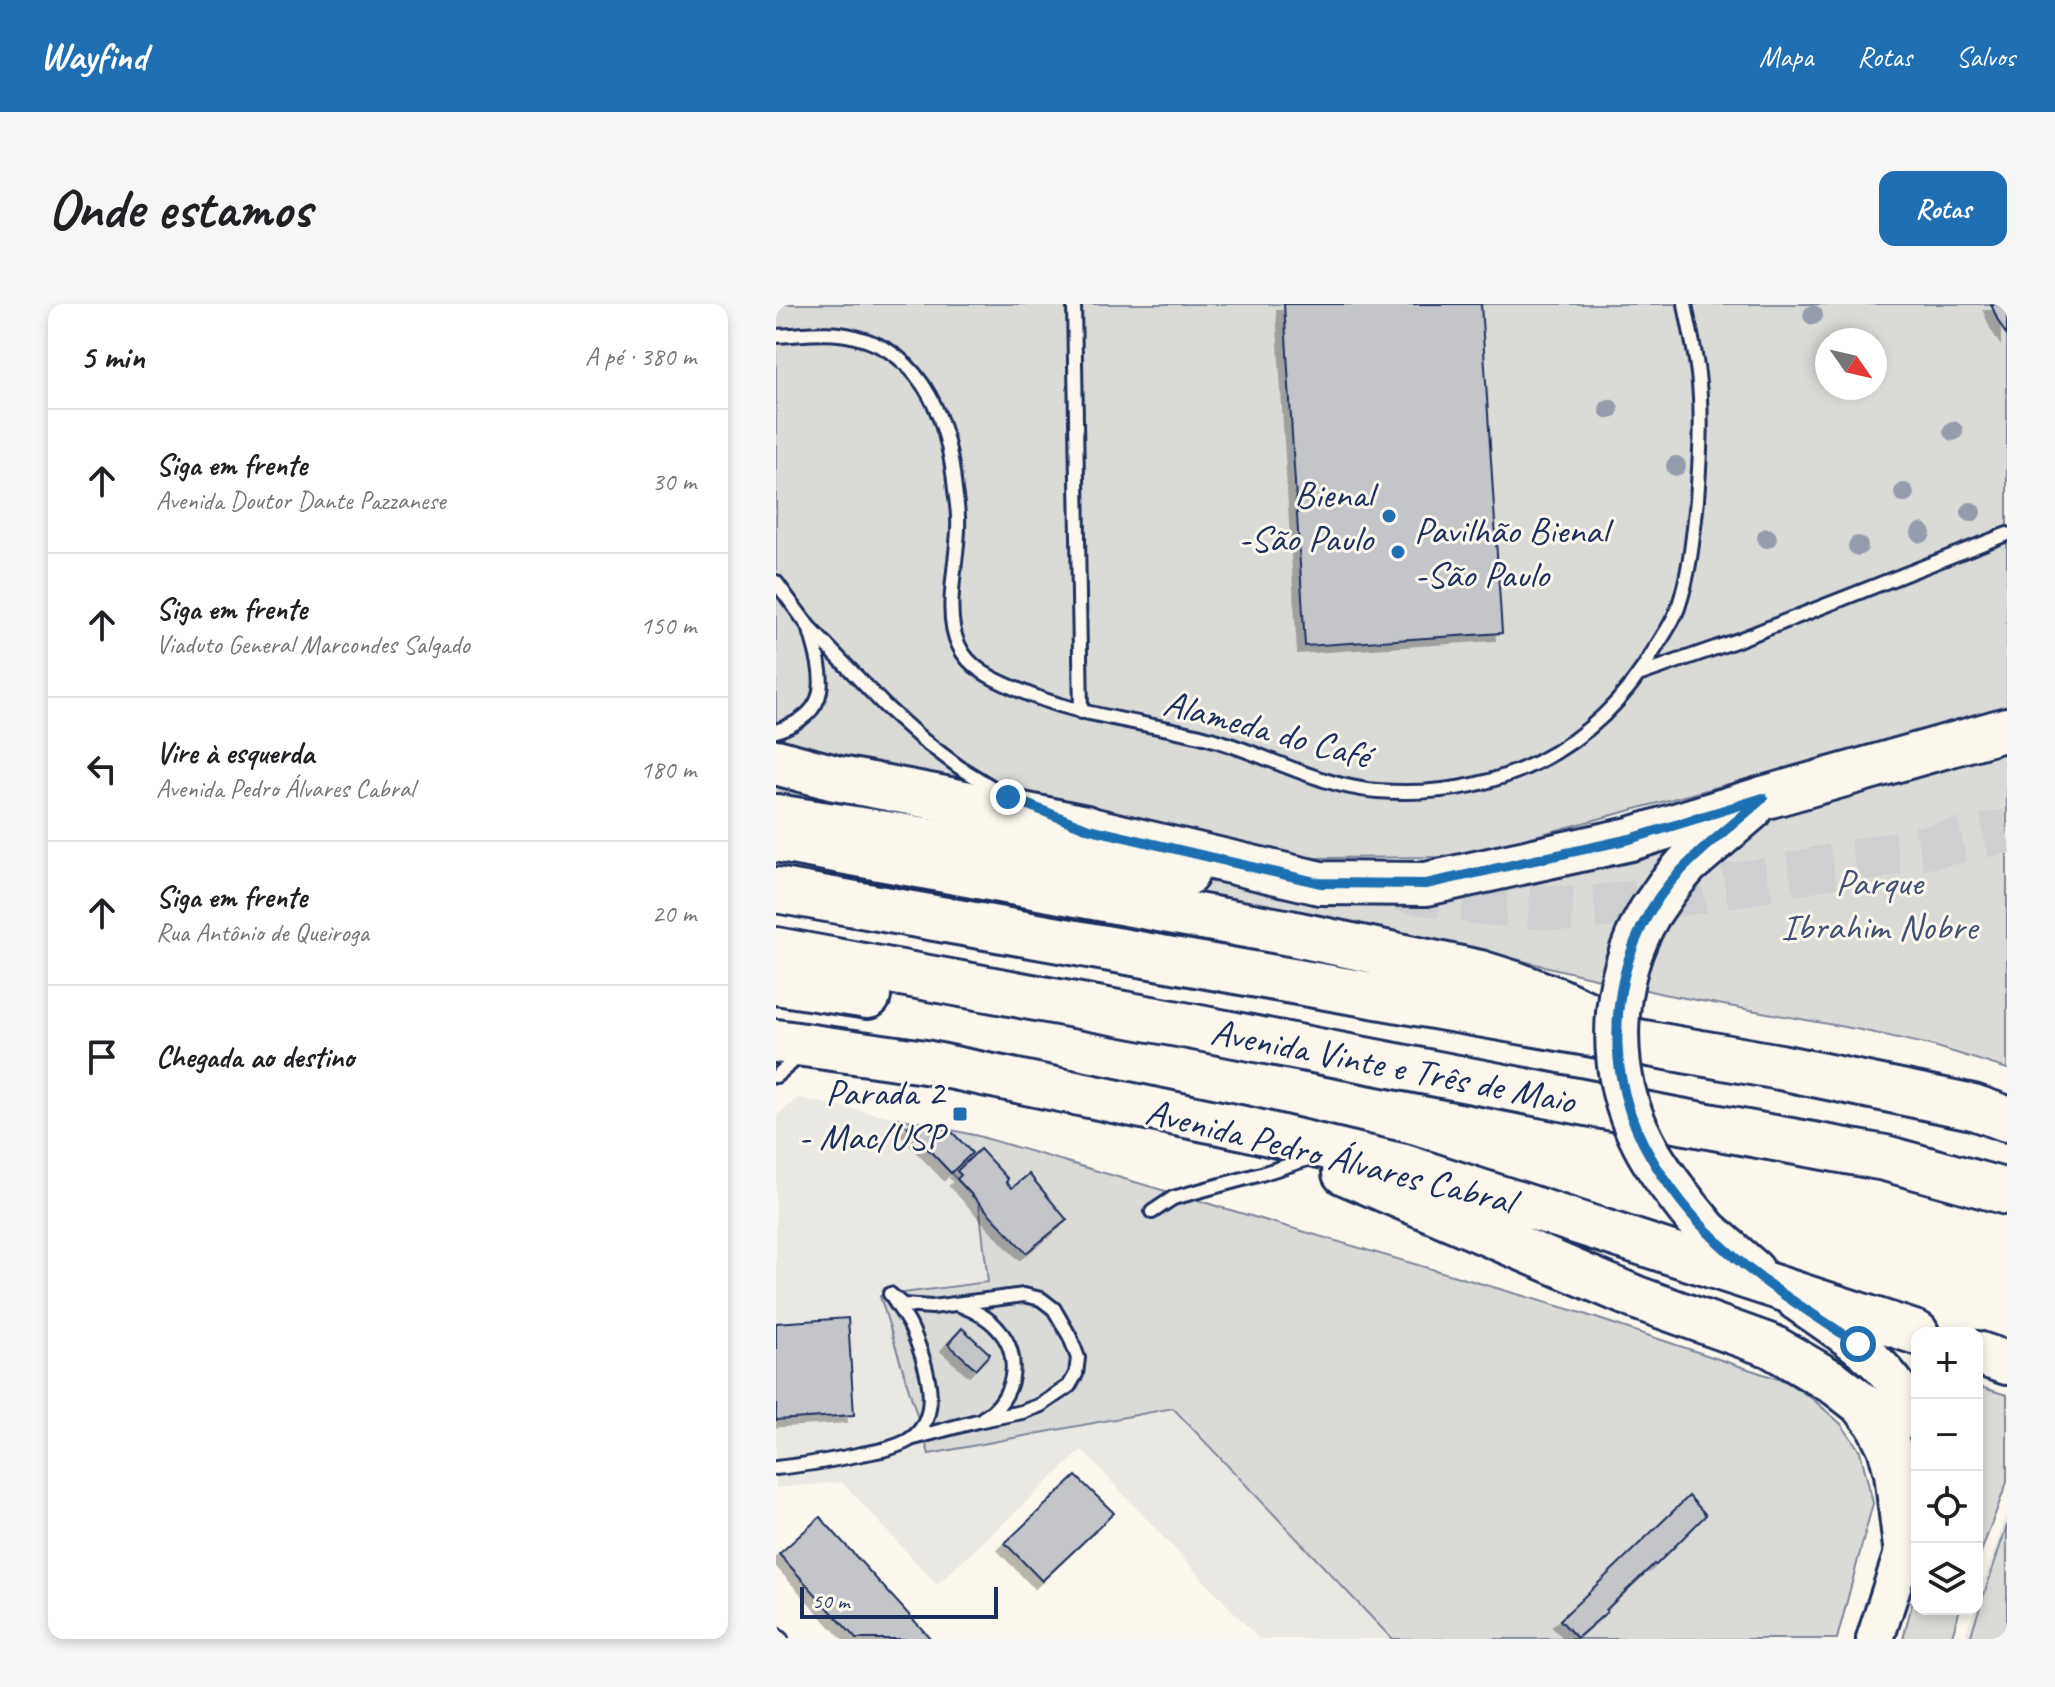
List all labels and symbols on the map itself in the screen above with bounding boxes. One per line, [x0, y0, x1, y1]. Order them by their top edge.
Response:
north arrow [1815, 328, 1887, 400]
place label: Bienal -São Paulo [1238, 471, 1380, 562]
marker: Bienal -São Paulo [1380, 507, 1398, 525]
place label: Pavilhão Bienal -São Paulo [1414, 507, 1614, 598]
marker: Pavilhão Bienal -São Paulo [1389, 543, 1407, 561]
street label: Alameda do Café [1159, 679, 1381, 781]
route end [990, 779, 1026, 815]
park label: Parque Ibrahim Nobre [1781, 859, 1980, 950]
street label: Avenida Vinte e Três de Maio [1207, 1008, 1581, 1125]
place label: Parada 2 - Mac/USP [798, 1069, 948, 1160]
street label: Avenida Pedro Álvares Cabral [1141, 1087, 1525, 1226]
marker: Parada 2 - Mac/USP [951, 1105, 969, 1123]
route start [1840, 1326, 1876, 1362]
scale bar [800, 1583, 998, 1619]

